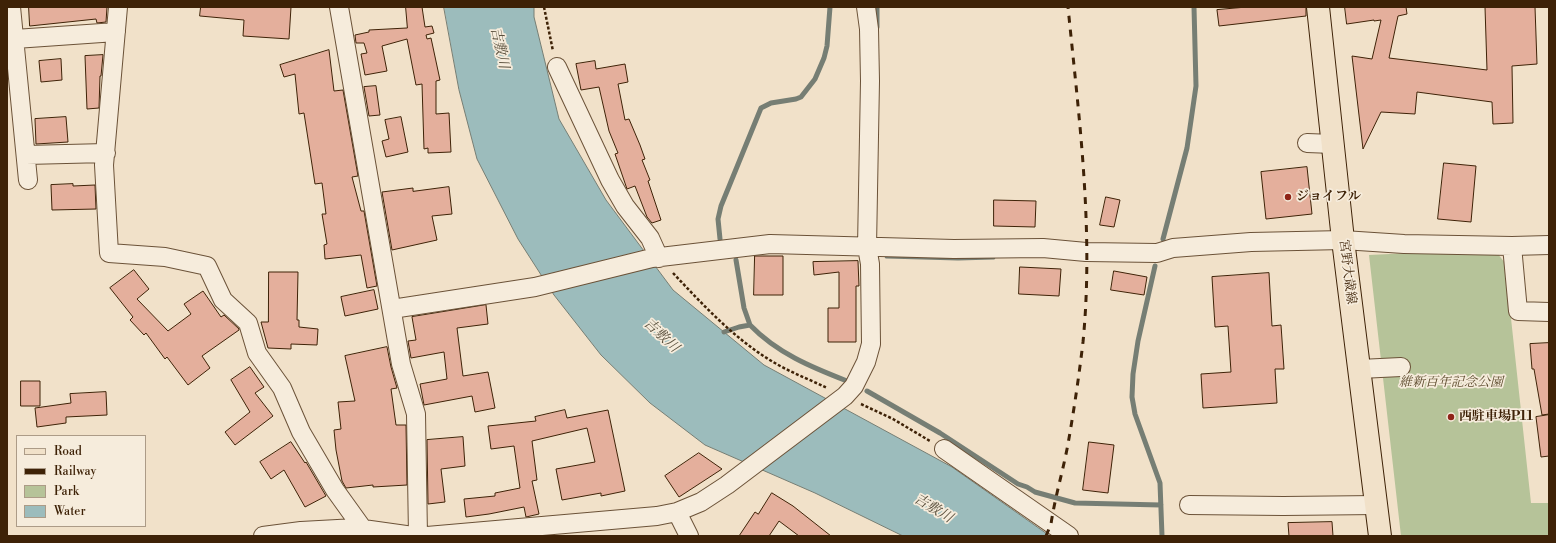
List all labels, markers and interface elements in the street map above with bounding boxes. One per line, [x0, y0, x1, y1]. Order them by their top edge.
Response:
water label: 吉敷川 [486, 26, 512, 70]
place label: ジョイフル [1296, 189, 1361, 205]
marker: ジョイフル [1283, 192, 1293, 202]
street label: 宮野大歳線 [1335, 239, 1359, 305]
water label: 吉敷川 [640, 316, 682, 356]
park label: 維新百年記念公園 [1399, 375, 1503, 391]
place label: 西駐車場P11 [1459, 409, 1533, 425]
marker: 西駐車場P11 [1446, 412, 1456, 422]
legend [16, 435, 146, 527]
text: Road [54, 444, 82, 459]
text: Railway [54, 464, 96, 479]
text: Park [54, 484, 79, 499]
water label: 吉敷川 [911, 491, 955, 527]
text: Water [54, 504, 86, 519]

